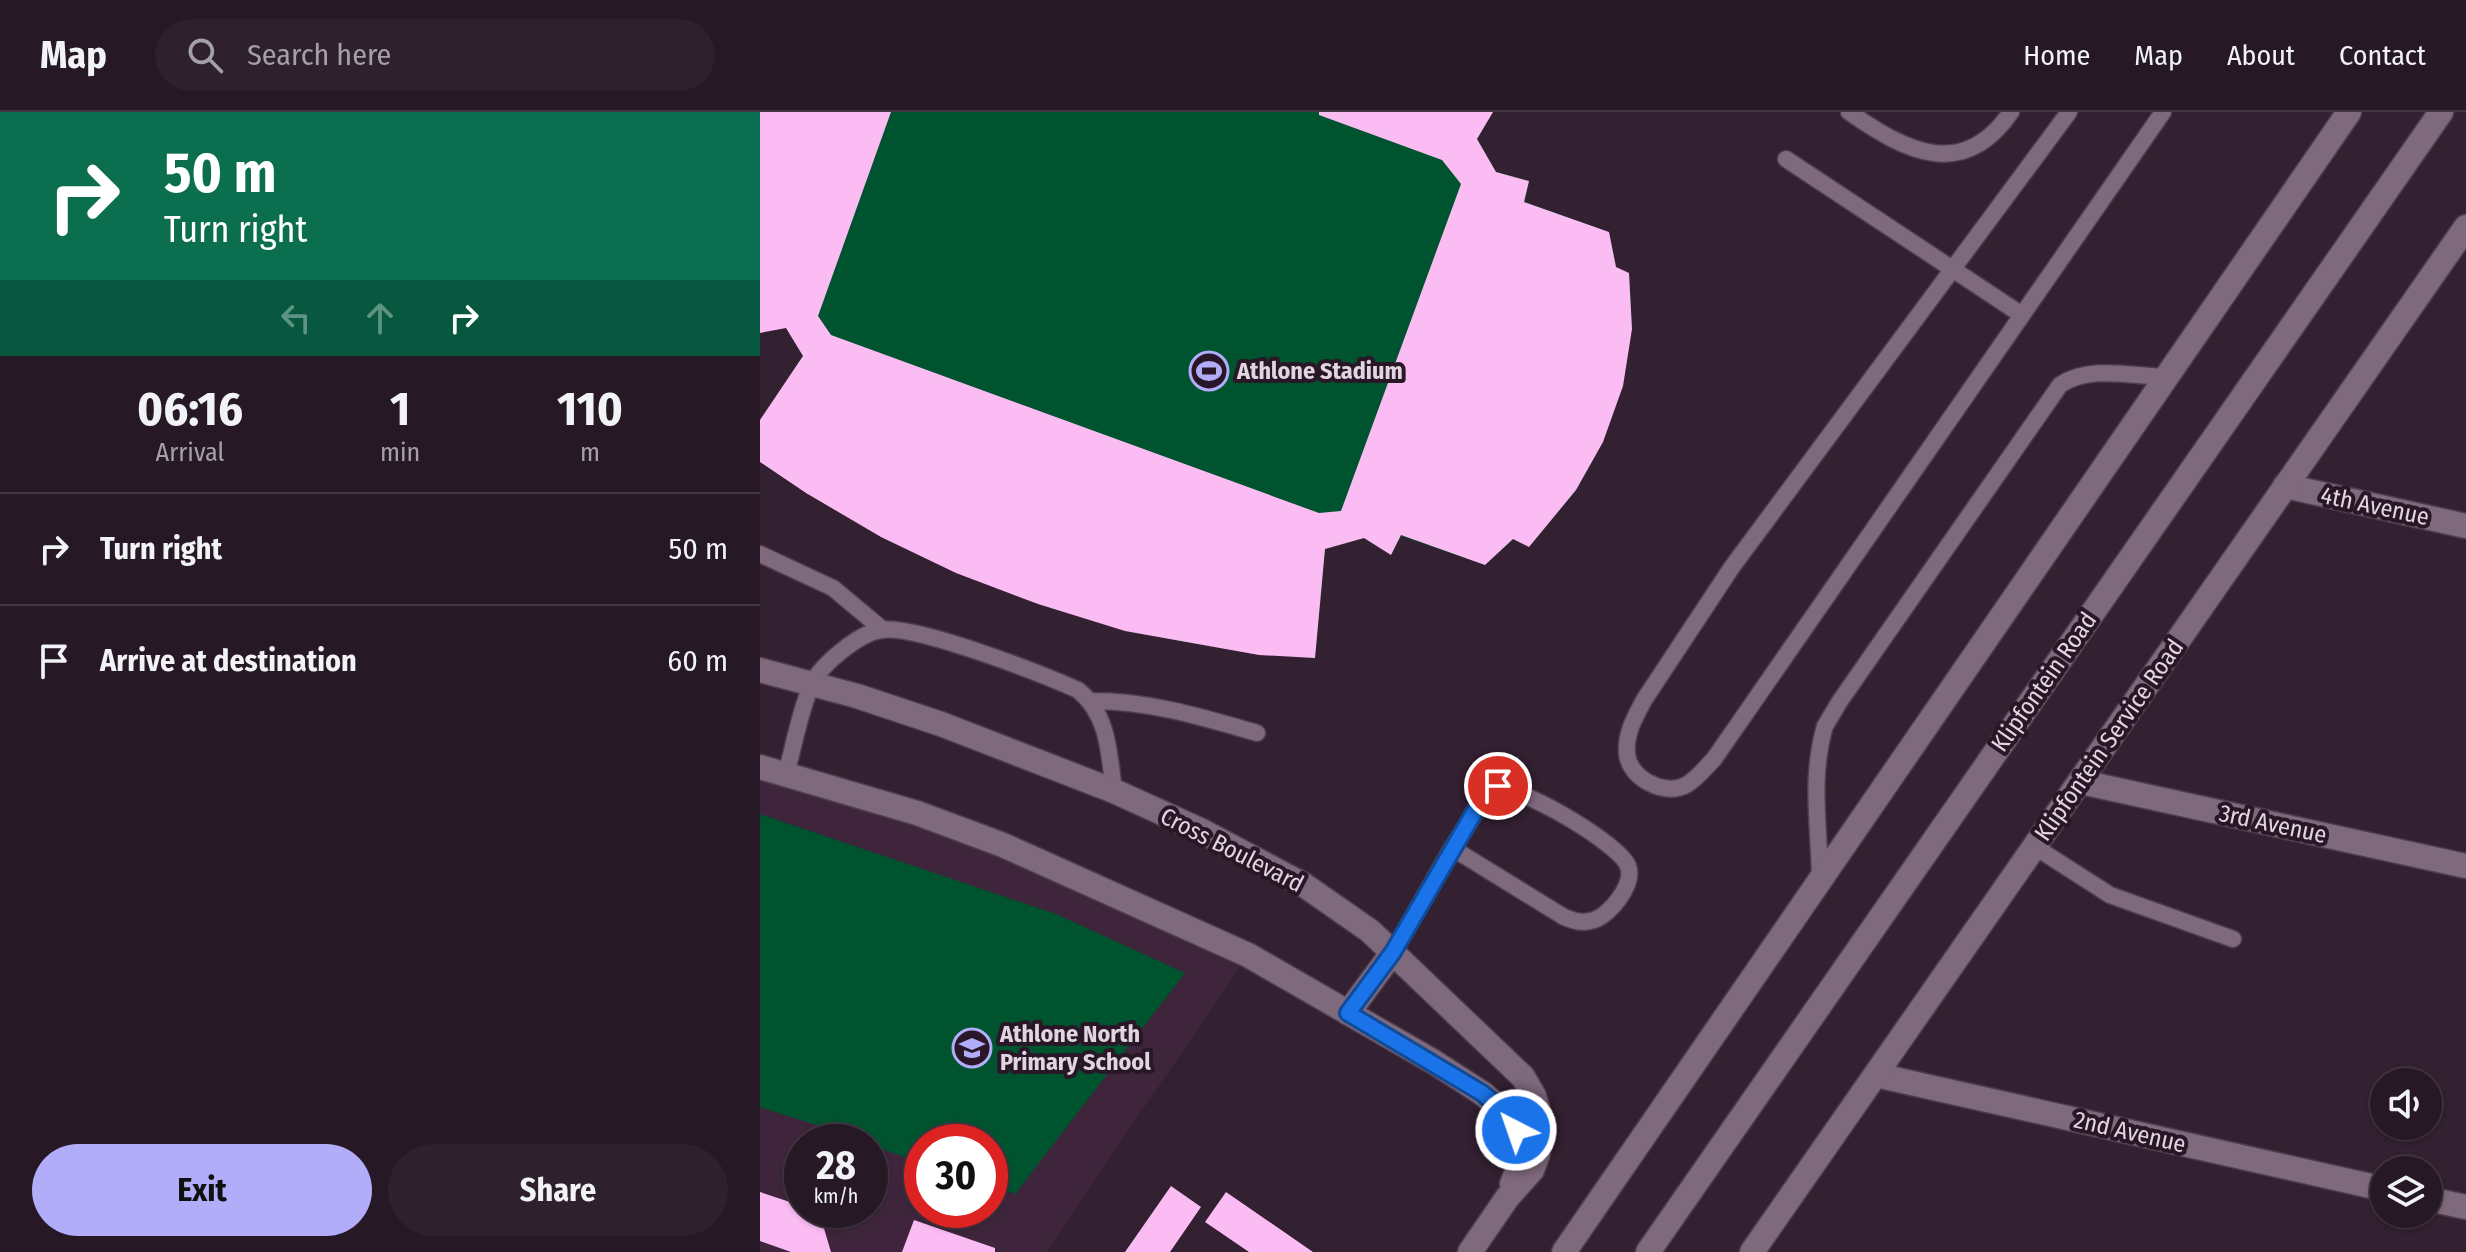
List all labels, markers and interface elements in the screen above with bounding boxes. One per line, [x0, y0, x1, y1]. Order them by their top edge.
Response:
search box [155, 19, 715, 91]
text: Map [40, 32, 107, 78]
icon: search [183, 33, 227, 77]
text: Search here [247, 37, 391, 73]
text: Home [2023, 39, 2090, 72]
text: Map [2134, 39, 2183, 72]
text: About [2227, 39, 2295, 72]
text: Contact [2339, 39, 2426, 72]
text: 50 m [164, 140, 276, 207]
icon: right [32, 144, 136, 248]
text: Turn right [164, 208, 307, 252]
icon: left [274, 296, 318, 340]
icon: ahead [358, 296, 402, 340]
icon: right [442, 296, 486, 340]
sports icon: Athlone Stadium [1188, 350, 1230, 392]
place label: Athlone Stadium [1236, 357, 1403, 385]
text: 06:16 [137, 380, 243, 438]
text: 1 [390, 380, 410, 438]
text: 110 [557, 380, 623, 438]
text: Arrival [156, 437, 224, 468]
text: min [380, 437, 420, 468]
text: m [580, 437, 600, 468]
street label: 4th Avenue [2318, 481, 2432, 531]
icon: right [32, 527, 76, 571]
text: Turn right [100, 531, 222, 567]
text: 50 m [668, 531, 728, 567]
street label: Klipfontein Road [1986, 607, 2102, 757]
street label: Klipfontein Service Road [2029, 634, 2189, 846]
icon: arrive [32, 639, 76, 683]
text: Arrive at destination [100, 643, 357, 679]
text: 60 m [667, 643, 728, 679]
pin [1464, 752, 1532, 820]
icon: arrive [1476, 764, 1520, 808]
street label: 3rd Avenue [2217, 799, 2329, 849]
street label: Cross Boulevard [1156, 802, 1308, 898]
place label: Athlone North Primary School [999, 1020, 1151, 1076]
school or university icon: Athlone North Primary School [951, 1027, 993, 1069]
map controls [2370, 1068, 2442, 1228]
button: sound [2370, 1068, 2442, 1140]
position arrow [1474, 1088, 1558, 1172]
street label: 2nd Avenue [2071, 1106, 2189, 1158]
speed limit sign: 30 [904, 1124, 1008, 1228]
text: 28 [816, 1142, 856, 1190]
button: Exit [32, 1144, 372, 1236]
button: Share [388, 1144, 728, 1236]
button: layers [2370, 1156, 2442, 1228]
text: km/h [814, 1184, 858, 1208]

